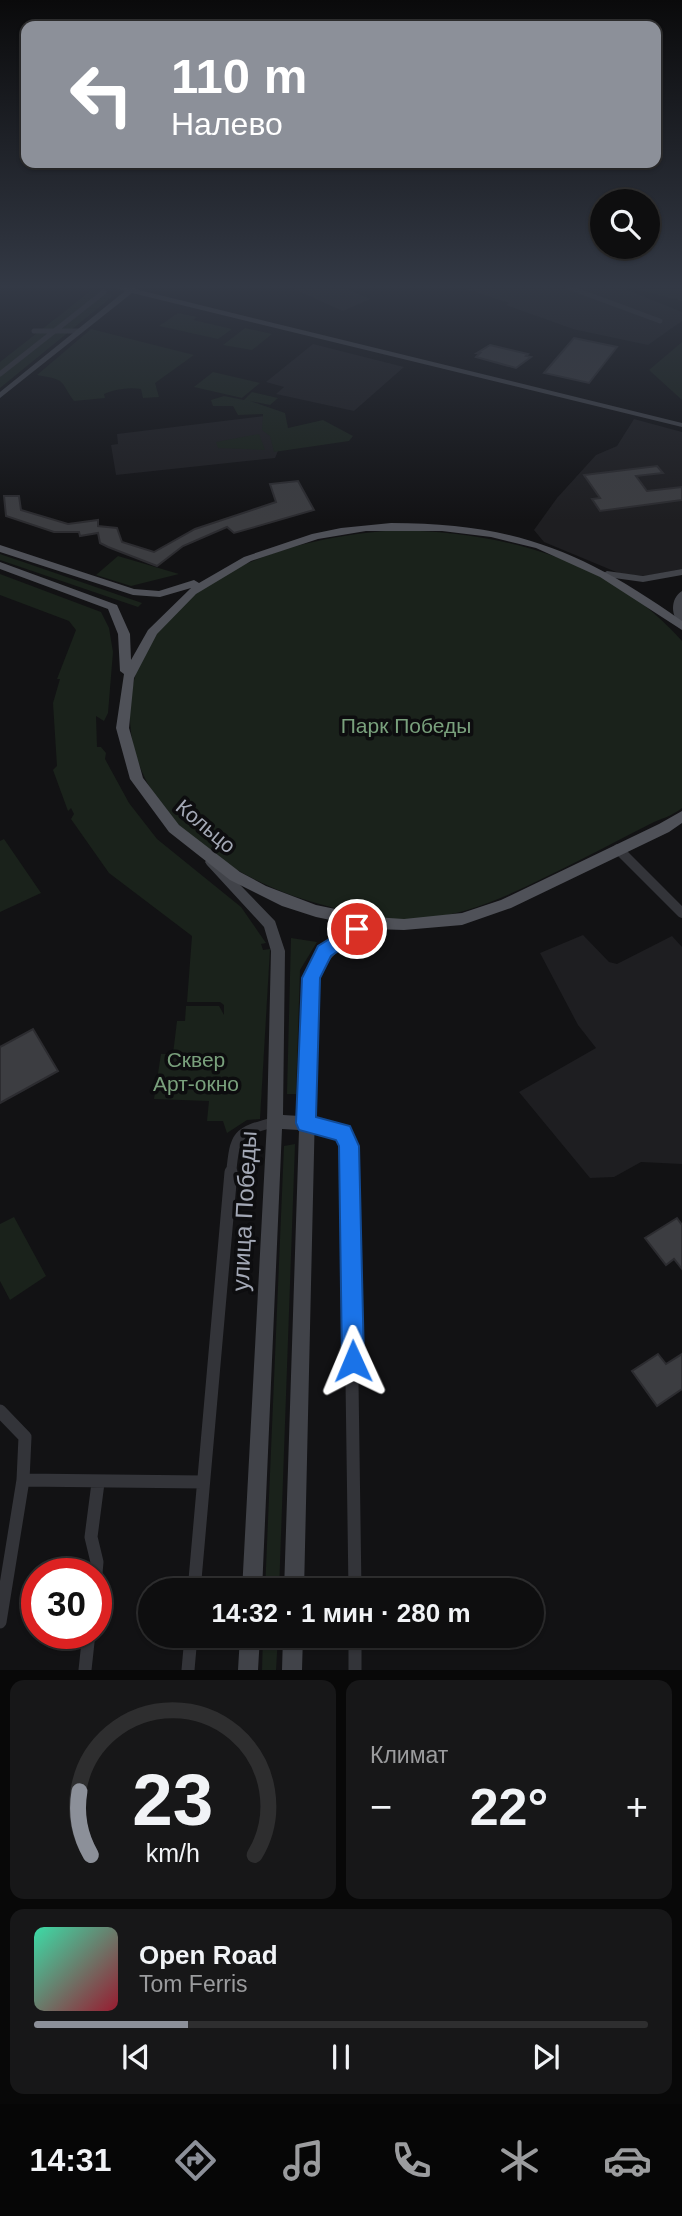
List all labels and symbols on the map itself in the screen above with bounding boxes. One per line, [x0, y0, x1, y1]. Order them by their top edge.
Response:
park label: Парк Победы [341, 714, 471, 737]
street label: Кольцо [172, 795, 240, 857]
pin [327, 899, 387, 959]
park label: Сквер Арт-окно [153, 1048, 239, 1095]
street label: улица Победы [226, 1130, 262, 1292]
position arrow [316, 1324, 390, 1398]
speed limit sign: 30 [21, 1558, 112, 1649]

